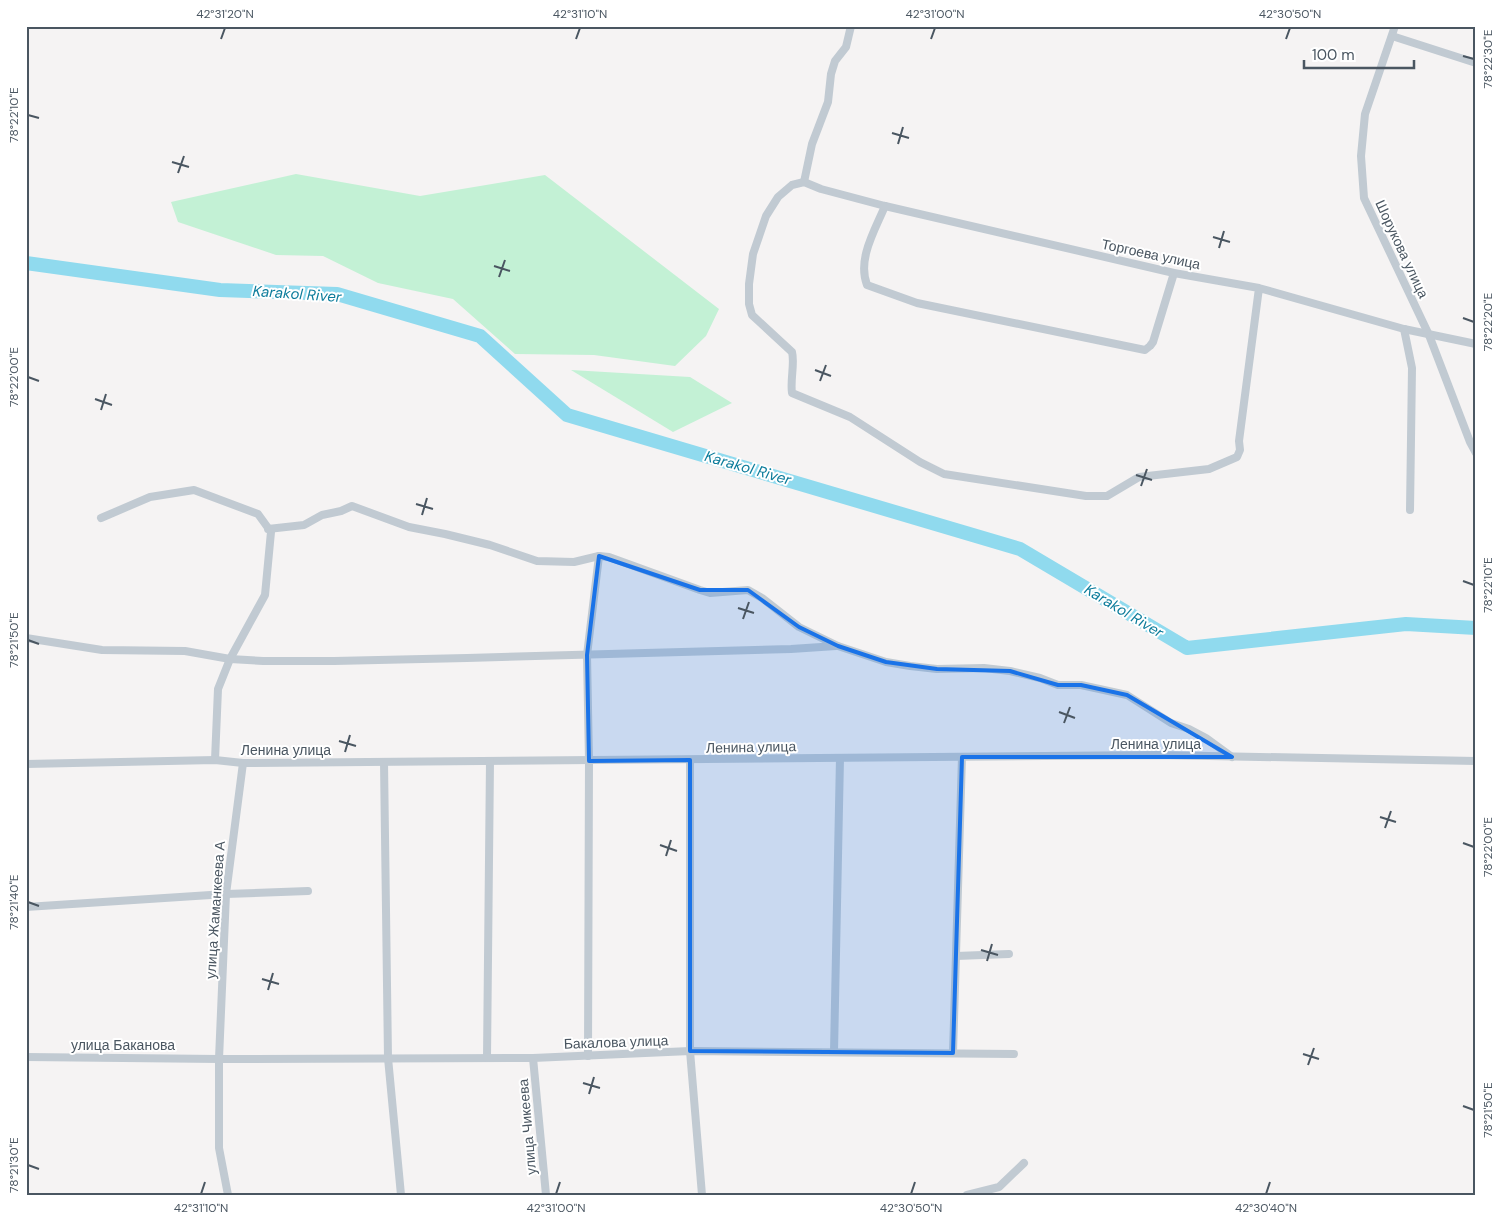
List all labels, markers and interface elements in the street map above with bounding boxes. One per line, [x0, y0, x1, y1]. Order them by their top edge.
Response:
text: 42°31'20"N [196, 6, 254, 22]
text: 42°31'10"N [553, 6, 607, 22]
text: 42°31'00"N [905, 6, 965, 22]
text: 42°30'50"N [1259, 6, 1321, 22]
text: 78°22'30"E [1480, 29, 1496, 88]
scale bar [1304, 38, 1414, 70]
text: 100 m [1312, 45, 1355, 65]
text: 78°22'10"E [6, 87, 22, 143]
street label: Шорукова улица [1371, 197, 1433, 301]
street label: Торгоева улица [1100, 235, 1202, 273]
water label: Karakol River [252, 281, 343, 307]
text: 78°22'20"E [1480, 292, 1496, 351]
text: 78°22'00"E [6, 347, 22, 407]
water label: Karakol River [702, 446, 794, 490]
text: 78°22'10"E [1480, 557, 1496, 613]
water label: Karakol River [1081, 580, 1168, 643]
text: 78°21'50"E [6, 612, 22, 668]
street label: Ленина улица [1111, 735, 1201, 753]
street label: Ленина улица [706, 737, 796, 757]
street label: Ленина улица [241, 741, 331, 759]
text: 78°22'00"E [1480, 817, 1496, 877]
street label: улица Жаманкеева А [201, 840, 229, 980]
text: 78°21'40"E [6, 874, 22, 930]
street label: Бакалова улица [563, 1031, 669, 1053]
street label: улица Баканова [71, 1036, 175, 1054]
street label: улица Чикеева [514, 1078, 540, 1176]
text: 78°21'50"E [1480, 1082, 1496, 1138]
text: 78°21'30"E [6, 1137, 22, 1193]
text: 42°31'10"N [174, 1200, 228, 1216]
text: 42°31'00"N [526, 1200, 586, 1216]
text: 42°30'50"N [880, 1200, 942, 1216]
text: 42°30'40"N [1235, 1200, 1297, 1216]

